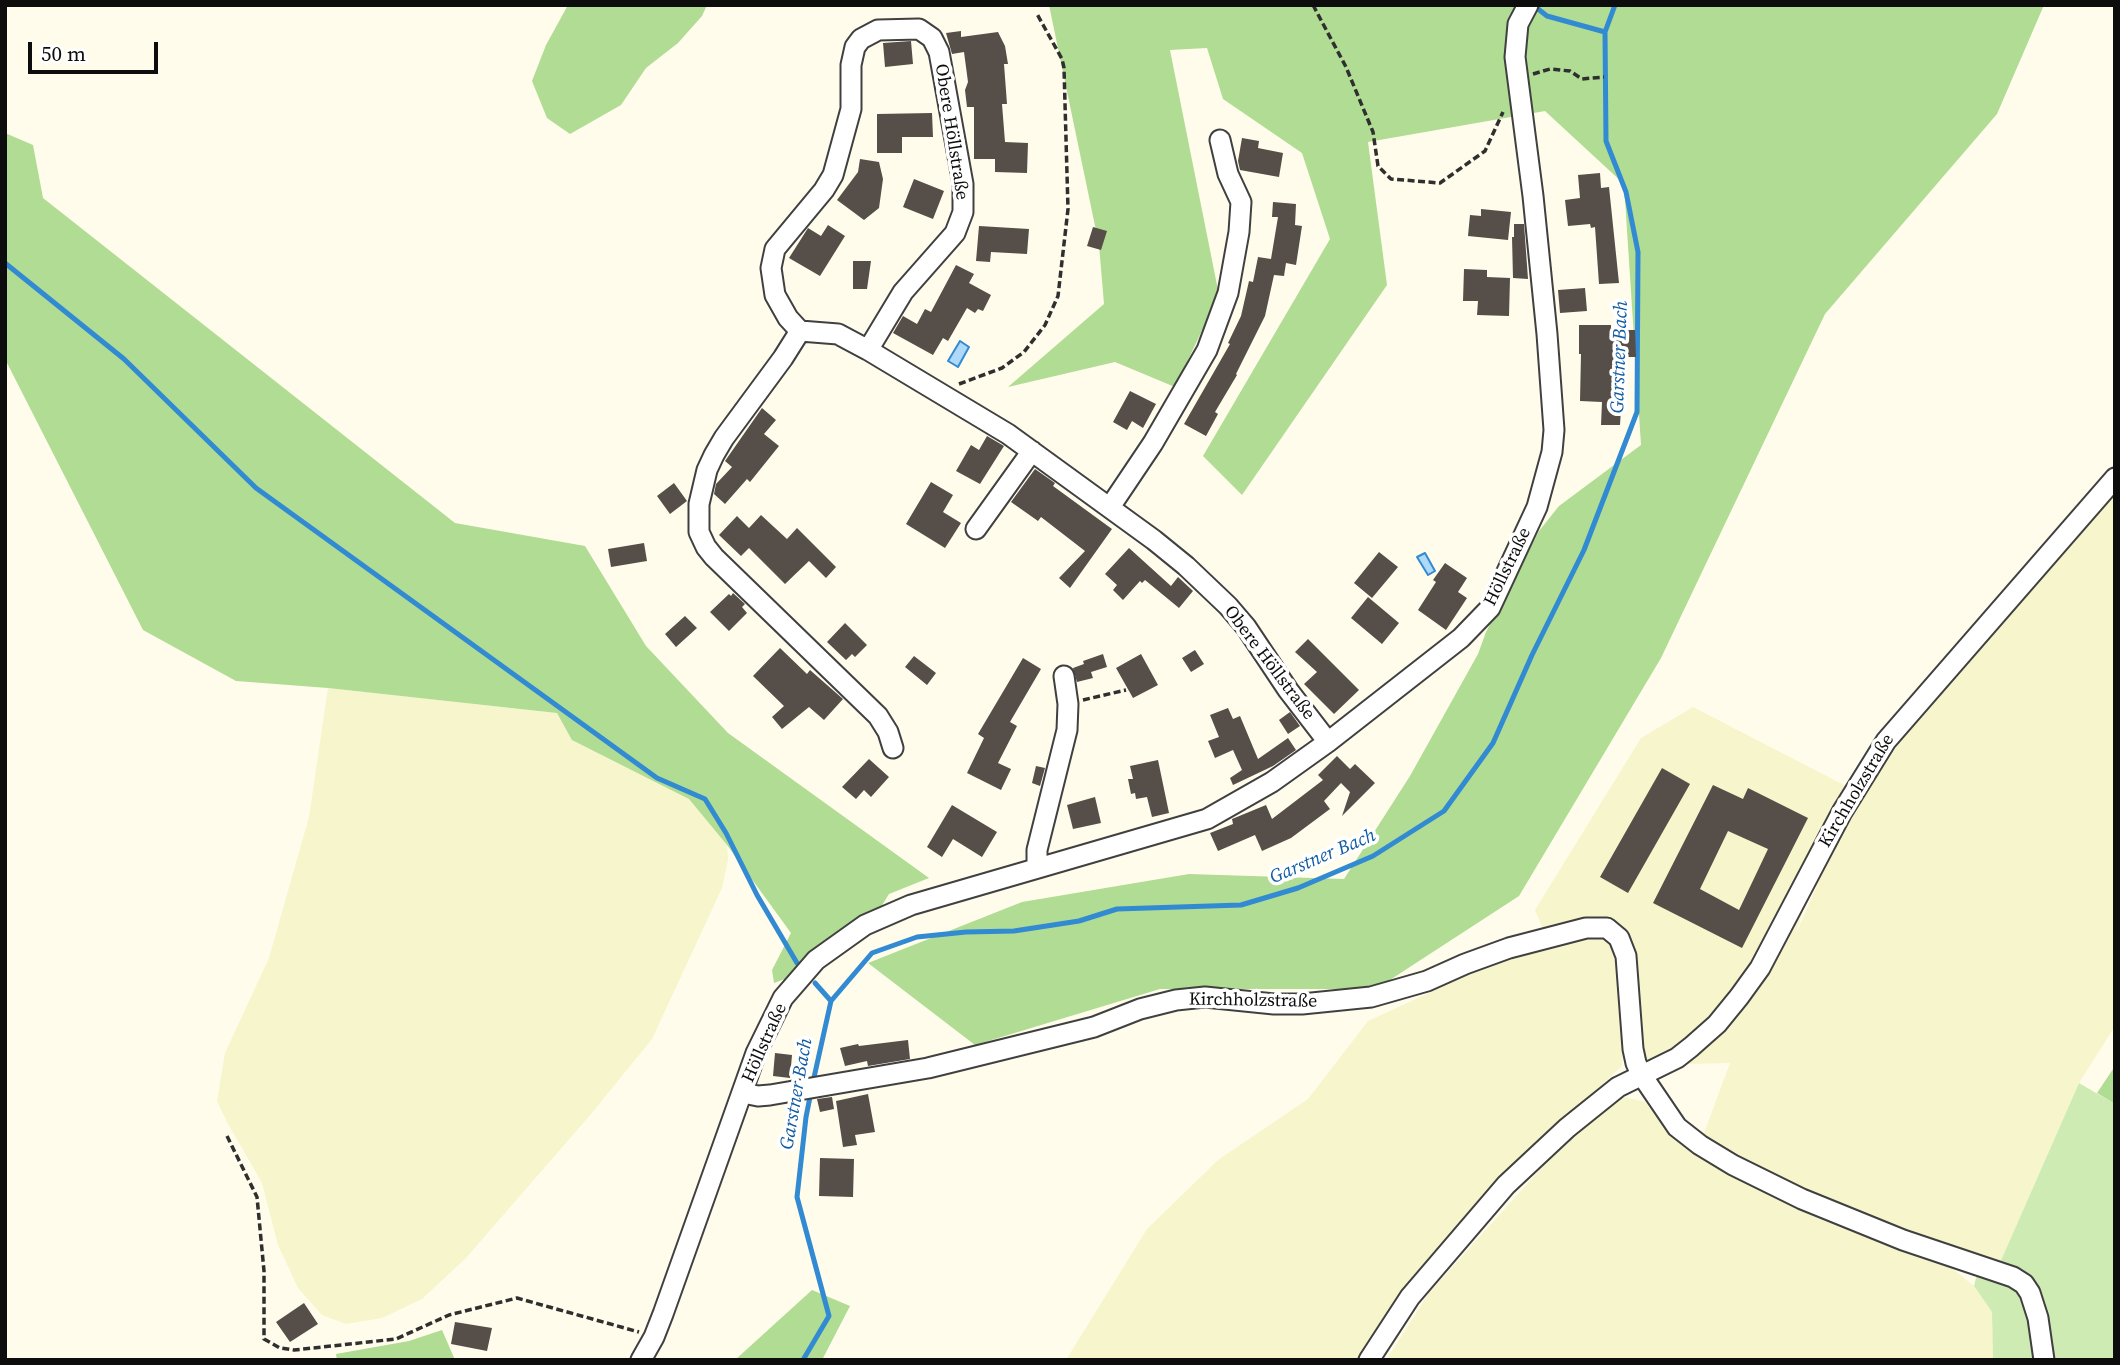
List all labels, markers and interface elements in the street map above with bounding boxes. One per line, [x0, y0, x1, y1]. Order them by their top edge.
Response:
scale bar [32, 28, 161, 72]
text: 50 m [41, 39, 86, 68]
street label: Obere Höllstraße [930, 62, 972, 202]
water label: Garstner Bach [1607, 300, 1633, 414]
street label: Höllstraße [1480, 524, 1536, 610]
street label: Obere Höllstraße [1219, 602, 1319, 724]
street label: Kirchholzstraße [1815, 730, 1899, 852]
water label: Garstner Bach [1267, 825, 1379, 889]
street label: Kirchholzstraße [1189, 989, 1317, 1013]
street label: Höllstraße [738, 1000, 792, 1086]
water label: Garstner Bach [776, 1037, 818, 1151]

